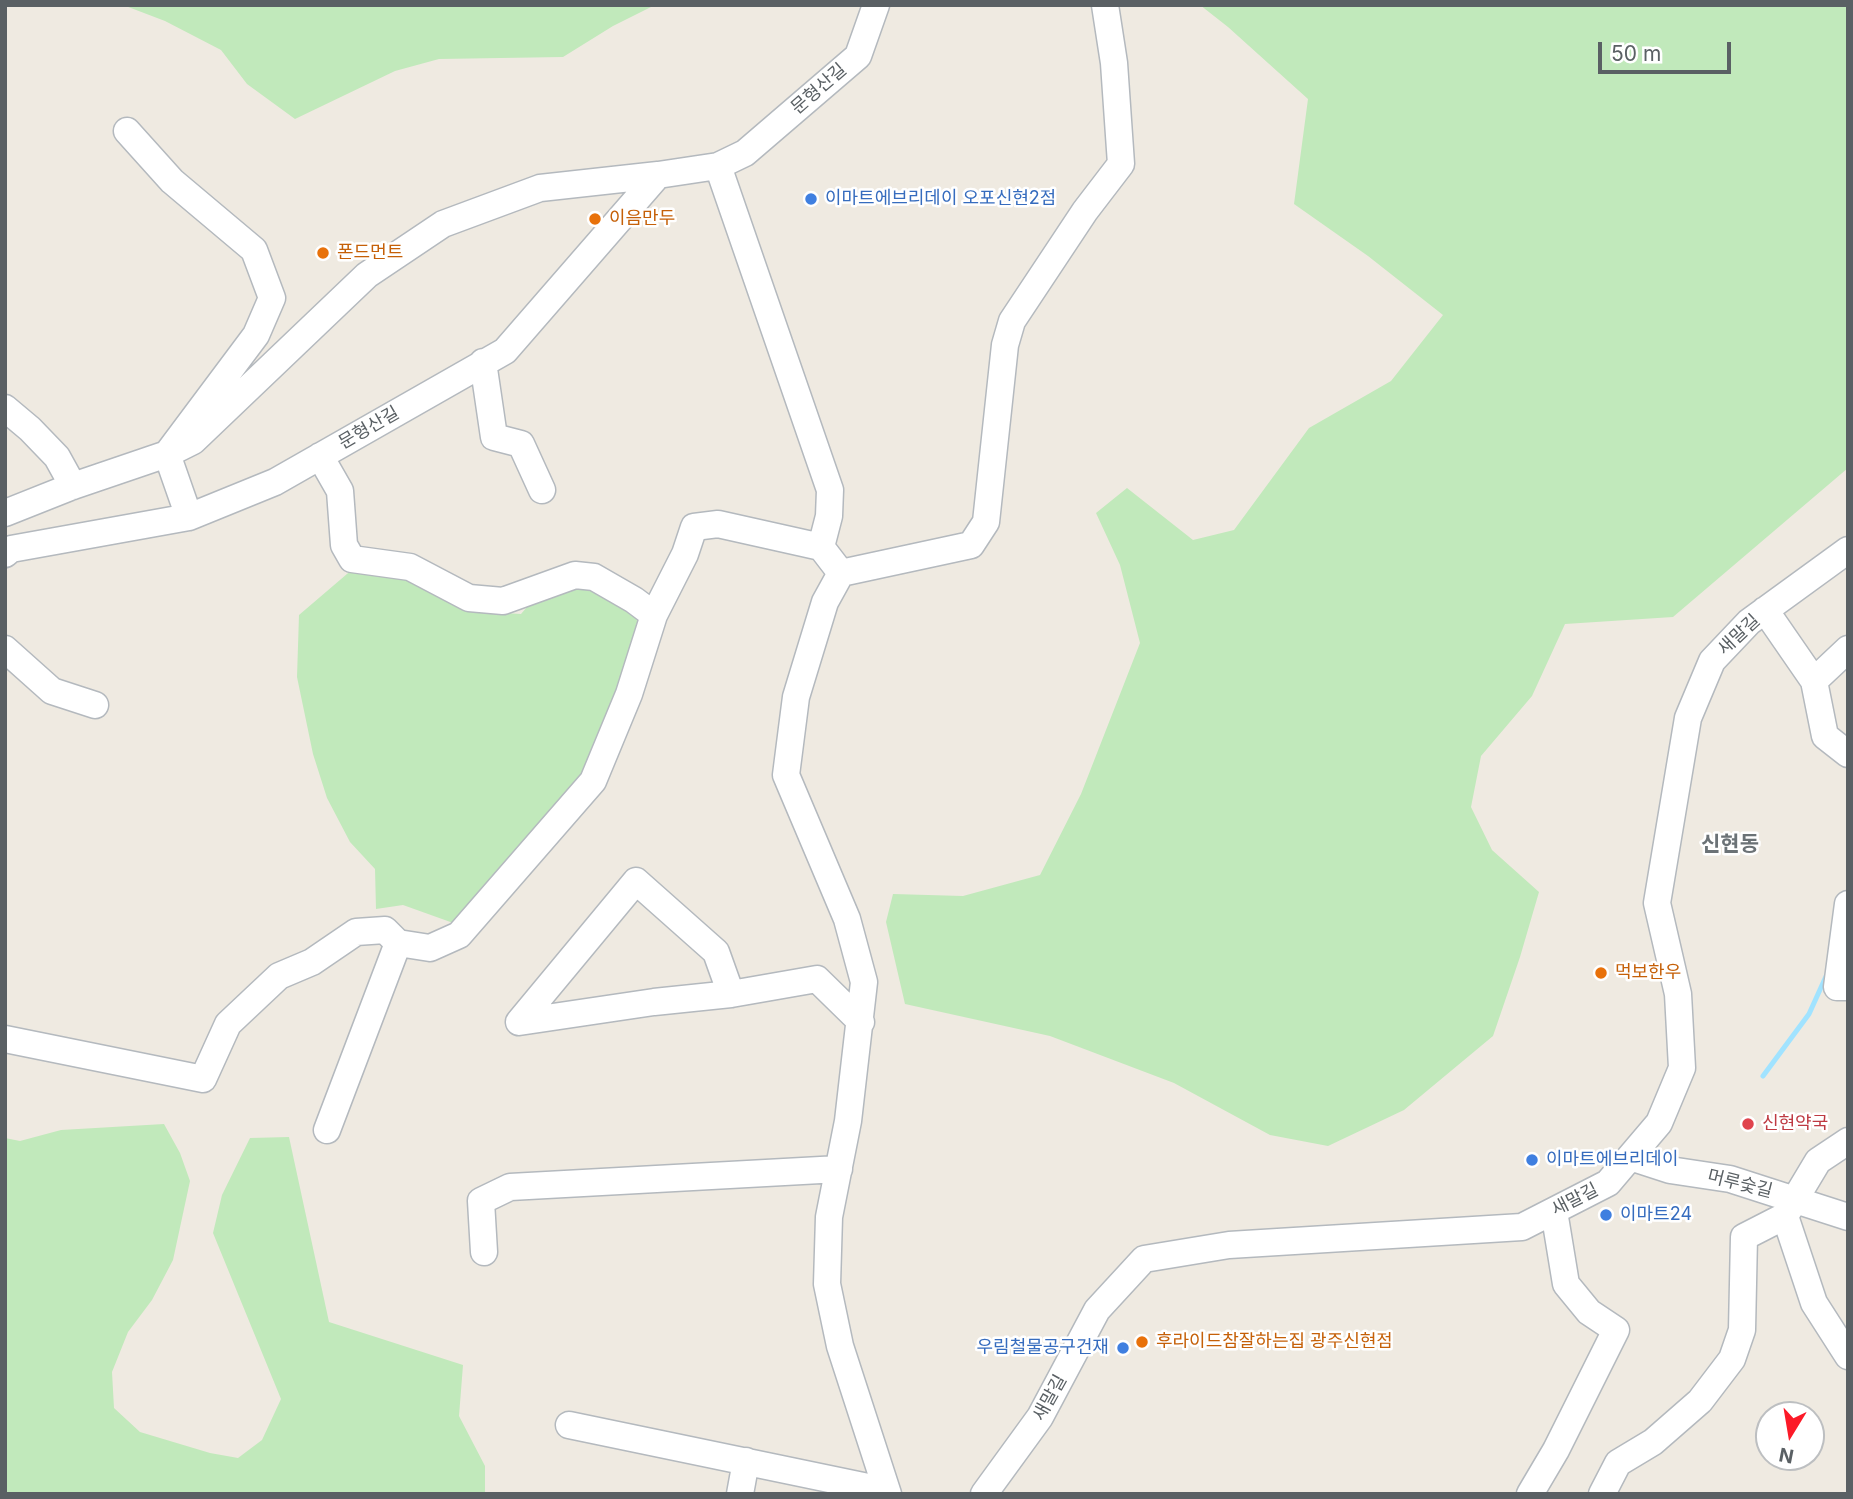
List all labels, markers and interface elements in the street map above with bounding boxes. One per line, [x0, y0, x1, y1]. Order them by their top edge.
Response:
scale bar [1601, 28, 1734, 72]
text: 50 m [1611, 41, 1661, 66]
street label: 문형산길 [787, 59, 851, 119]
place label: 이마트에브리데이 오포신현2점 [825, 188, 1056, 210]
marker: 이마트에브리데이 오포신현2점 [803, 191, 819, 207]
place label: 이음만두 [609, 208, 675, 230]
marker: 이음만두 [587, 211, 603, 227]
place label: 폰드먼트 [337, 242, 403, 264]
marker: 폰드먼트 [315, 245, 331, 261]
street label: 문형산길 [335, 402, 403, 454]
street label: 새말길 [1713, 610, 1765, 660]
district label: 신현동 [1701, 832, 1759, 858]
place label: 먹보한우 [1615, 962, 1681, 984]
marker: 먹보한우 [1593, 965, 1609, 981]
place label: 신현약국 [1762, 1113, 1828, 1135]
marker: 신현약국 [1740, 1116, 1756, 1132]
place label: 이마트에브리데이 [1546, 1149, 1678, 1171]
marker: 이마트에브리데이 [1524, 1152, 1540, 1168]
street label: 머루숯길 [1705, 1166, 1775, 1202]
street label: 새말길 [1548, 1179, 1602, 1221]
place label: 이마트24 [1620, 1204, 1692, 1226]
marker: 이마트24 [1598, 1207, 1614, 1223]
place label: 후라이드참잘하는집 광주신현점 [1156, 1331, 1393, 1353]
marker: 후라이드참잘하는집 광주신현점 [1134, 1334, 1150, 1350]
place label: 우림철물공구건재 [977, 1337, 1109, 1359]
marker: 우림철물공구건재 [1115, 1340, 1131, 1356]
street label: 새말길 [1029, 1371, 1071, 1425]
north arrow [1755, 1401, 1825, 1471]
text: N [1777, 1442, 1796, 1468]

